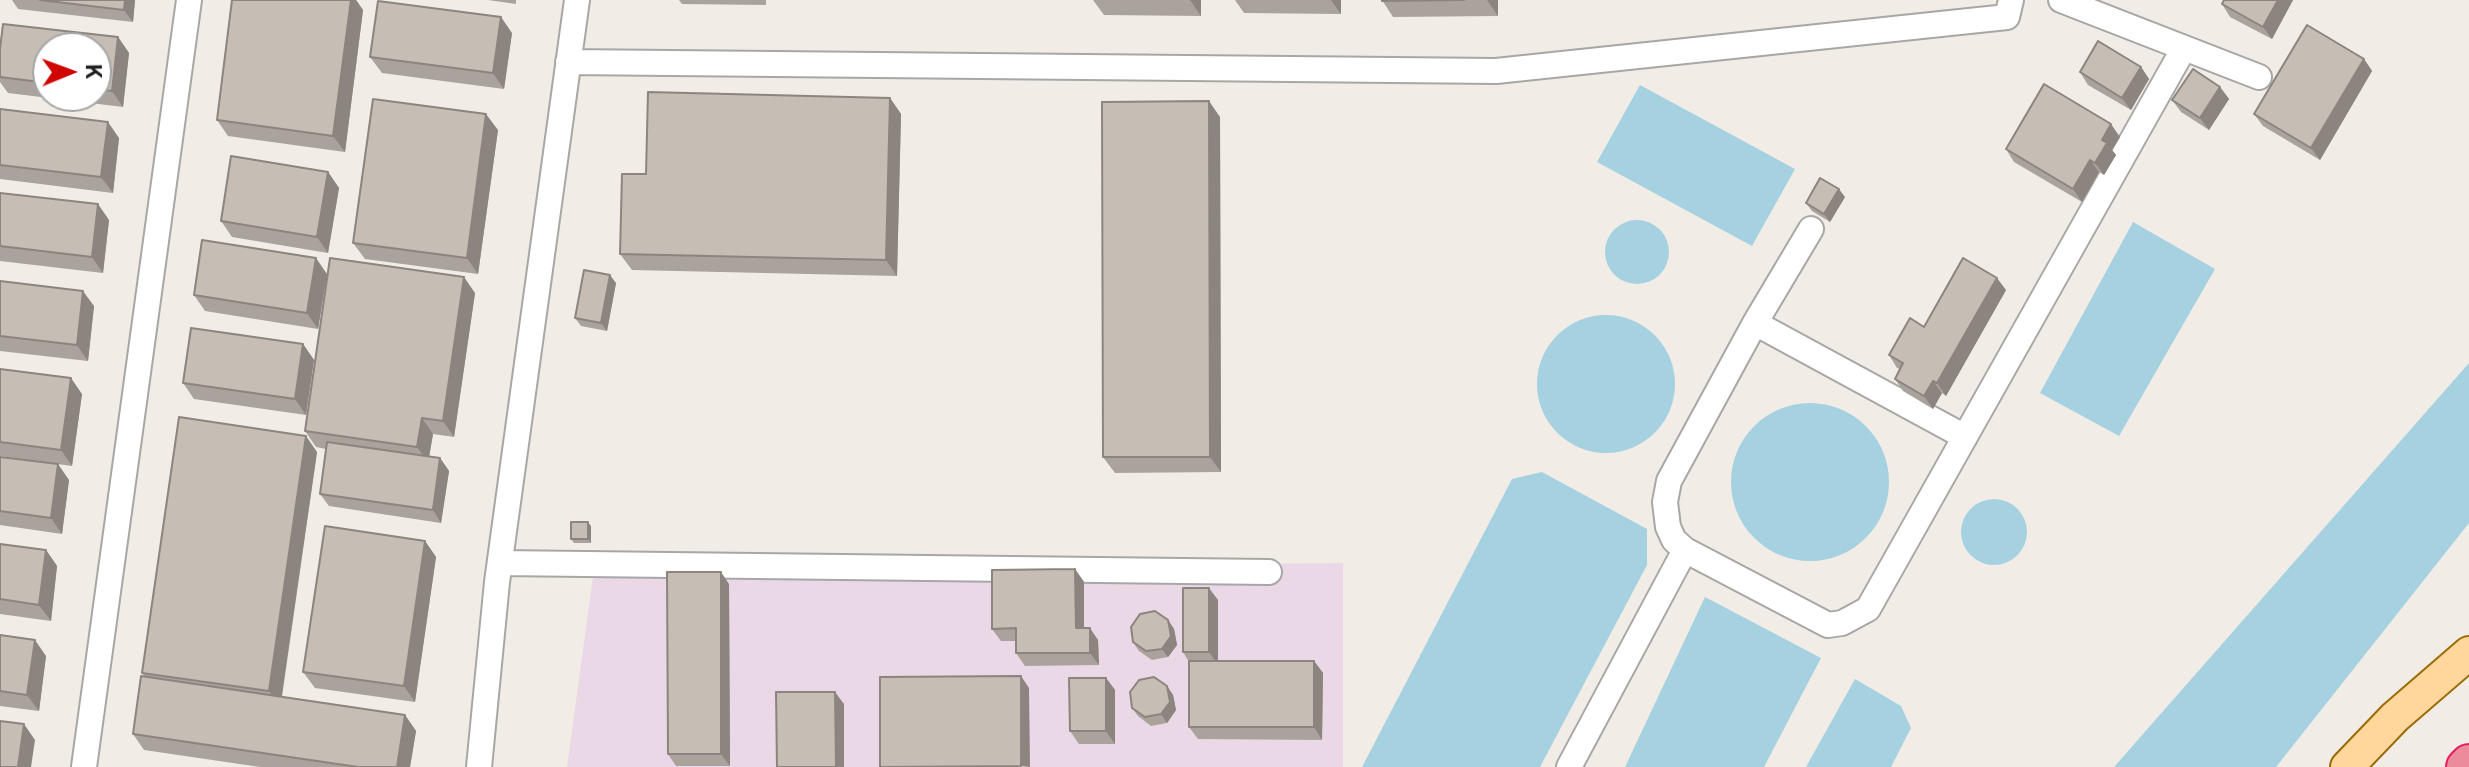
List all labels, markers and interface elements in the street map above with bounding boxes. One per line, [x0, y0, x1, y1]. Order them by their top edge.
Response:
north arrow [32, 32, 112, 112]
text: K [81, 63, 107, 80]

